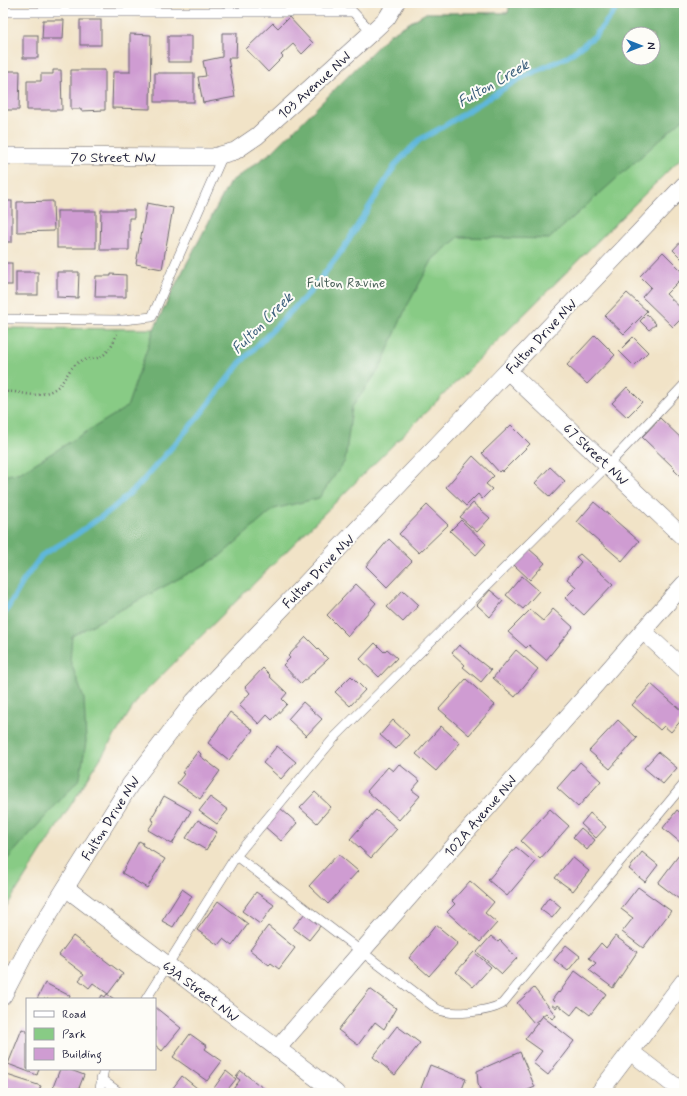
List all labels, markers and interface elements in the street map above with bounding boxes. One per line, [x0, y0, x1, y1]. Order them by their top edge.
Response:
north arrow [621, 26, 661, 66]
text: N [643, 42, 657, 50]
street label: 103 Avenue NW [274, 48, 355, 123]
water label: Fulton Creek [454, 55, 534, 112]
street label: 70 Street NW [70, 149, 156, 167]
park label: Fulton Ravine [307, 274, 385, 292]
water label: Fulton Creek [228, 288, 299, 359]
street label: Fulton Drive NW [502, 295, 581, 378]
street label: 67 Street NW [559, 420, 632, 490]
street label: Fulton Drive NW [279, 530, 359, 613]
street label: 102A Avenue NW [440, 772, 521, 861]
street label: Fulton Drive NW [78, 773, 144, 864]
street label: 63A Street NW [159, 957, 242, 1027]
legend [26, 998, 156, 1070]
text: Road [62, 1007, 86, 1023]
text: Park [62, 1027, 86, 1043]
text: Building [62, 1047, 102, 1064]

